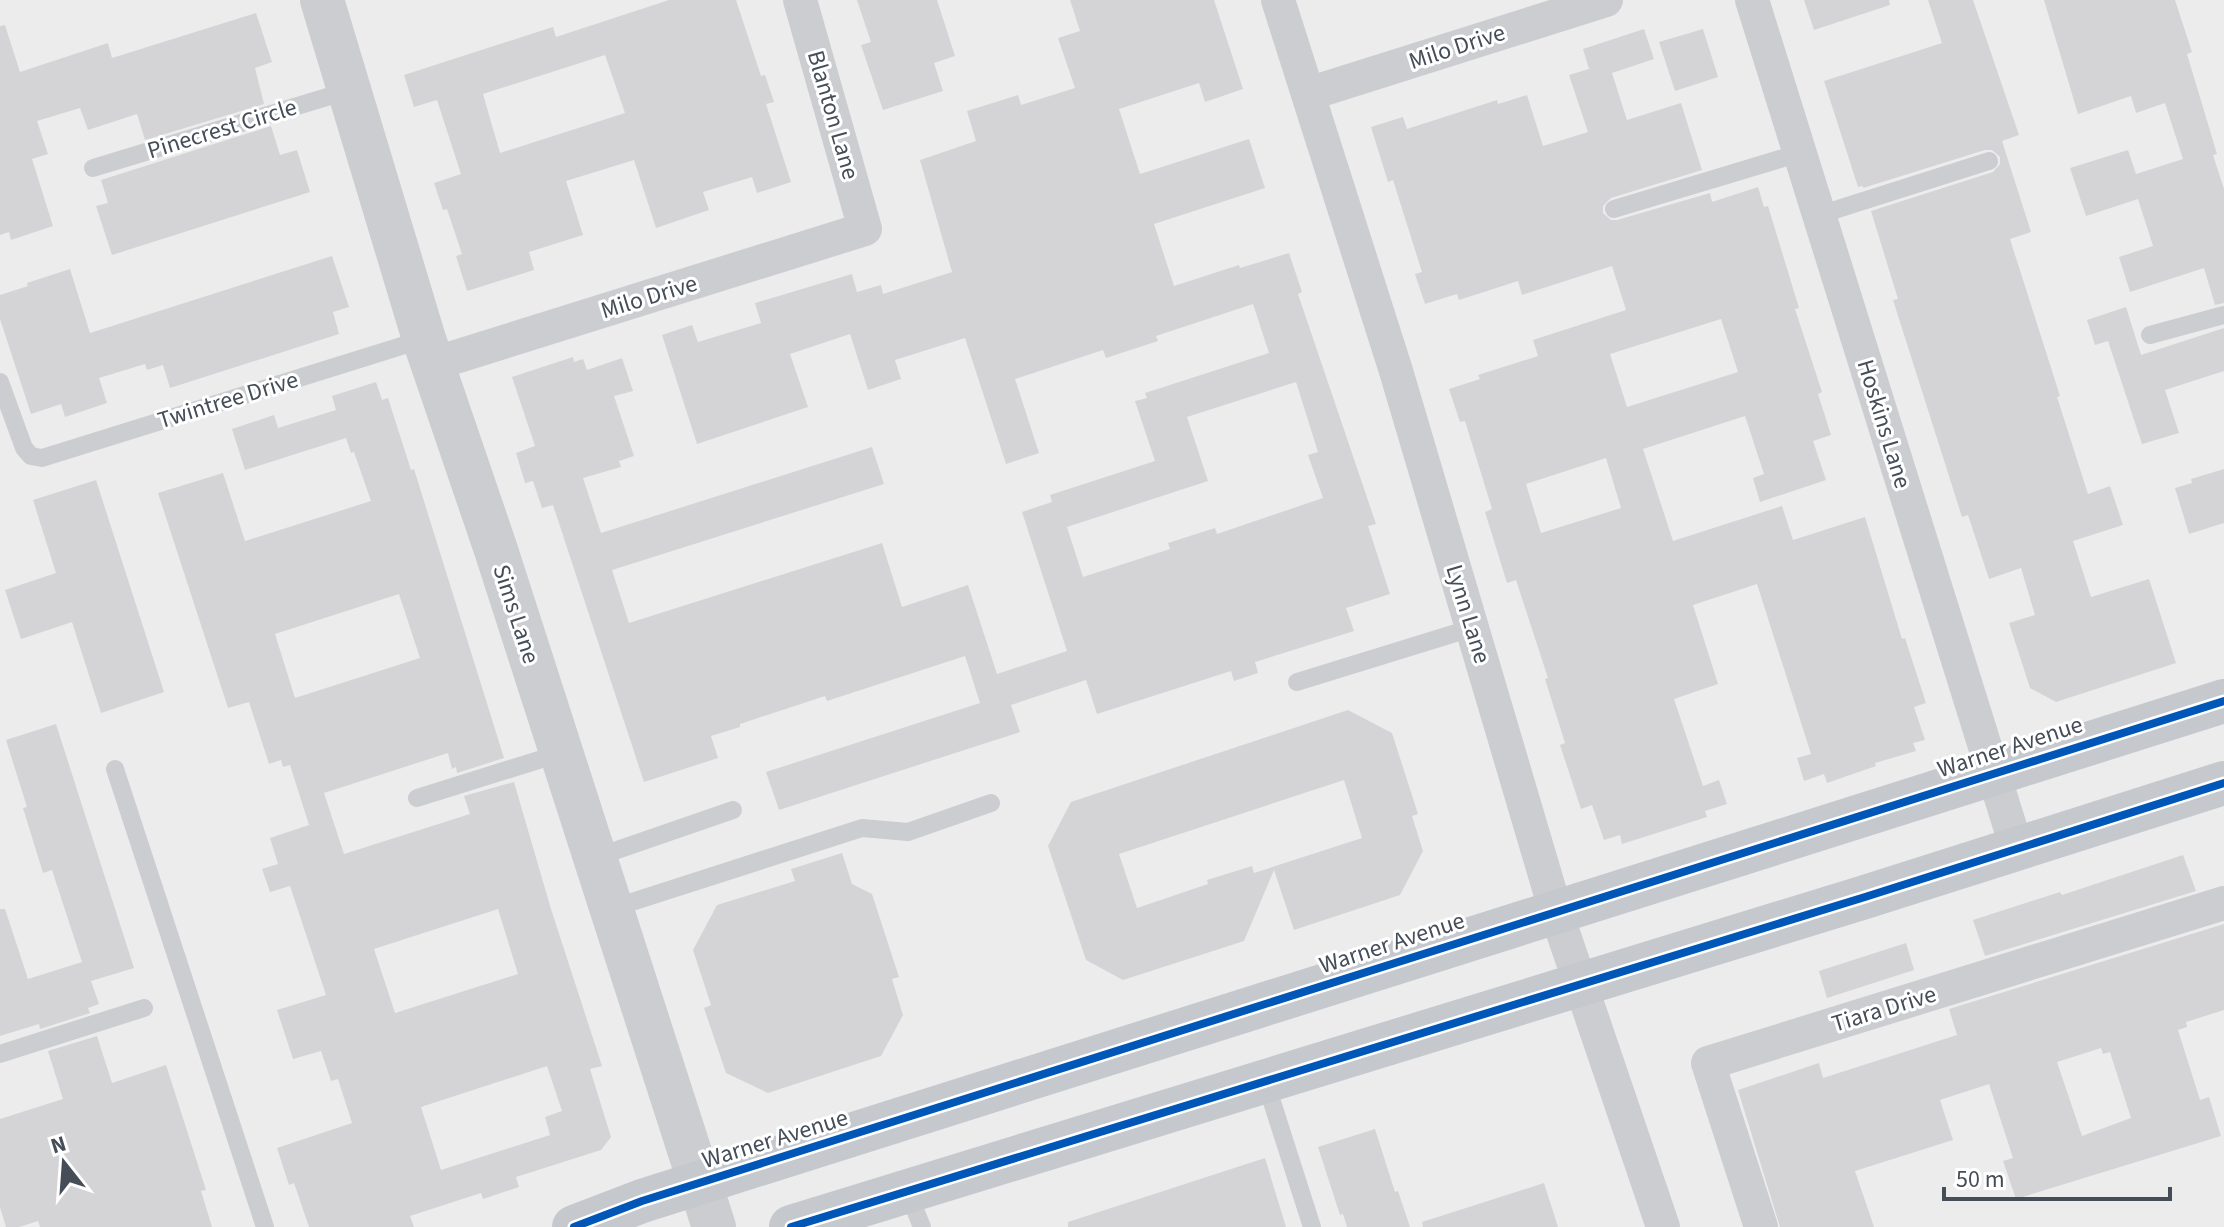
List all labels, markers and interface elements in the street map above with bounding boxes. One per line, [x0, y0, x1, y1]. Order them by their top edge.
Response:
street label: Milo Drive [1404, 15, 1510, 79]
street label: Blanton Lane [798, 46, 868, 184]
street label: Pinecrest Circle [143, 90, 301, 168]
street label: Milo Drive [596, 266, 702, 328]
street label: Hoskins Lane [1848, 355, 1920, 493]
street label: Twintree Drive [153, 362, 303, 438]
street label: Sims Lane [484, 560, 548, 668]
street label: Lynn Lane [1436, 560, 1500, 668]
street label: Warner Avenue [1933, 707, 2087, 787]
street label: Warner Avenue [1315, 903, 1469, 983]
street label: Tiara Drive [1827, 977, 1941, 1041]
street label: Warner Avenue [698, 1100, 852, 1178]
north arrow [24, 1123, 104, 1203]
text: N [47, 1127, 70, 1162]
scale bar [1944, 1151, 2170, 1201]
text: 50 m [1956, 1162, 2005, 1197]

